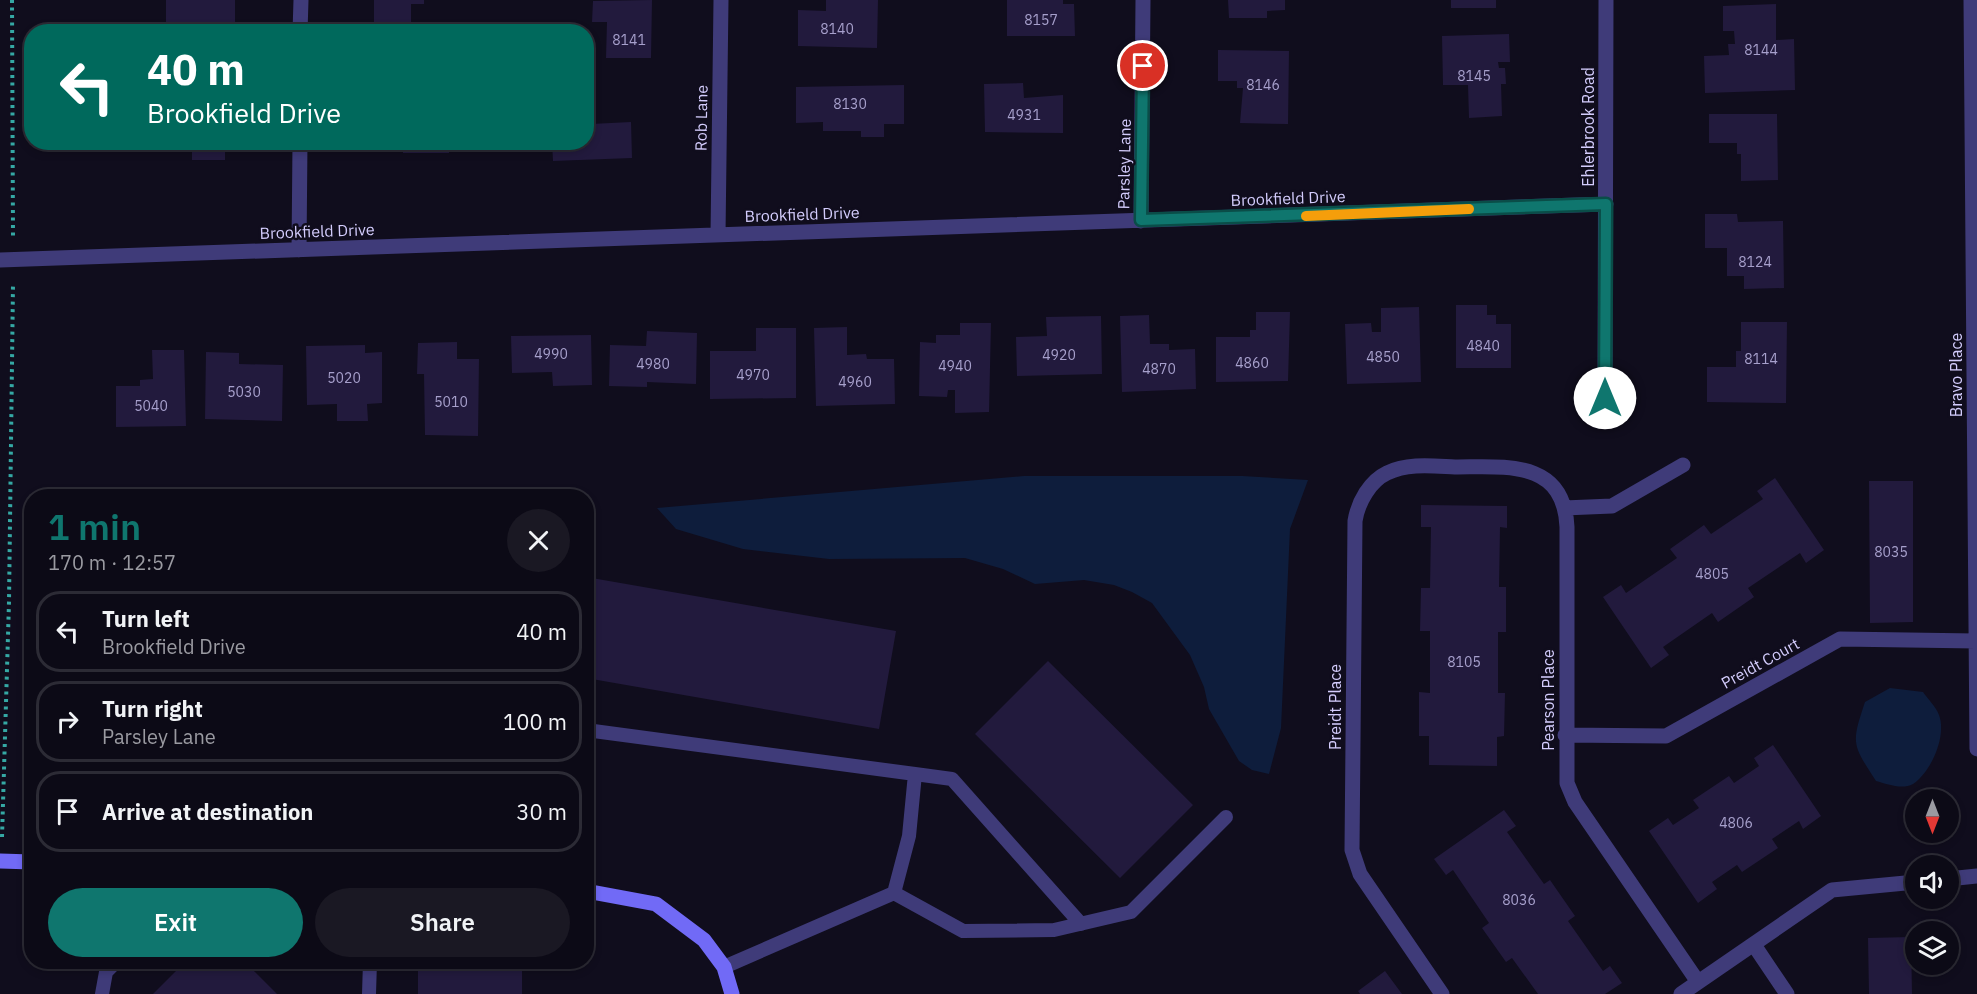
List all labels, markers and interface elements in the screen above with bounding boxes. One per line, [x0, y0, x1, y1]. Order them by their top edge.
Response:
house number: 8157 [1024, 11, 1058, 29]
house number: 8140 [820, 20, 854, 38]
house number: 8141 [612, 31, 646, 49]
pin [1117, 40, 1168, 91]
house number: 8144 [1744, 41, 1778, 59]
text: 40 m [147, 42, 245, 97]
icon: left [48, 48, 126, 126]
icon: arrive [1126, 49, 1159, 82]
house number: 8145 [1457, 67, 1491, 85]
street label: Ehlerbrook Road [1578, 67, 1598, 187]
house number: 8146 [1246, 76, 1280, 94]
street label: Rob Lane [690, 84, 712, 151]
text: Brookfield Drive [147, 95, 341, 130]
house number: 8130 [833, 95, 867, 113]
house number: 4931 [1007, 106, 1041, 124]
street label: Parsley Lane [1113, 118, 1135, 210]
street label: Brookfield Drive [1230, 186, 1346, 210]
street label: Brookfield Drive [744, 202, 860, 226]
street label: Brookfield Drive [259, 219, 375, 243]
house number: 8124 [1738, 253, 1772, 271]
street label: Bravo Place [1946, 333, 1966, 417]
house number: 4840 [1466, 337, 1500, 355]
house number: 4990 [534, 345, 568, 363]
house number: 4920 [1042, 346, 1076, 364]
house number: 4850 [1366, 348, 1400, 366]
house number: 8114 [1744, 350, 1778, 368]
house number: 4860 [1235, 354, 1269, 372]
house number: 4980 [636, 355, 670, 373]
house number: 4940 [938, 357, 972, 375]
house number: 4870 [1142, 360, 1176, 378]
house number: 4970 [736, 366, 770, 384]
position arrow [1573, 366, 1637, 430]
house number: 5020 [327, 369, 361, 387]
house number: 4960 [838, 373, 872, 391]
house number: 5030 [227, 383, 261, 401]
house number: 5010 [434, 393, 468, 411]
house number: 5040 [134, 397, 168, 415]
text: 1 min [48, 503, 141, 550]
button: close [507, 509, 570, 572]
house number: 8035 [1874, 543, 1908, 561]
text: 170 m · 12:57 [48, 549, 176, 576]
house number: 4805 [1695, 565, 1729, 583]
text: Turn left [102, 604, 190, 633]
icon: left [51, 615, 84, 648]
text: 40 m [516, 617, 567, 646]
text: Brookfield Drive [102, 633, 246, 660]
street label: Preidt Court [1717, 633, 1803, 693]
street label: Pearson Place [1538, 649, 1558, 751]
house number: 8105 [1447, 653, 1481, 671]
street label: Preidt Place [1325, 664, 1345, 750]
text: Turn right [102, 694, 203, 723]
icon: right [51, 705, 84, 738]
text: 100 m [503, 707, 567, 736]
text: Parsley Lane [102, 723, 216, 750]
north arrow [1905, 789, 1959, 843]
map controls [1905, 789, 1959, 975]
icon: arrive [51, 795, 84, 828]
text: Arrive at destination [102, 797, 313, 826]
text: 30 m [516, 797, 567, 826]
house number: 4806 [1719, 814, 1753, 832]
button: sound [1905, 855, 1959, 909]
button: Exit [48, 888, 303, 957]
button: Share [315, 888, 570, 957]
house number: 8036 [1502, 891, 1536, 909]
button: layers [1905, 921, 1959, 975]

